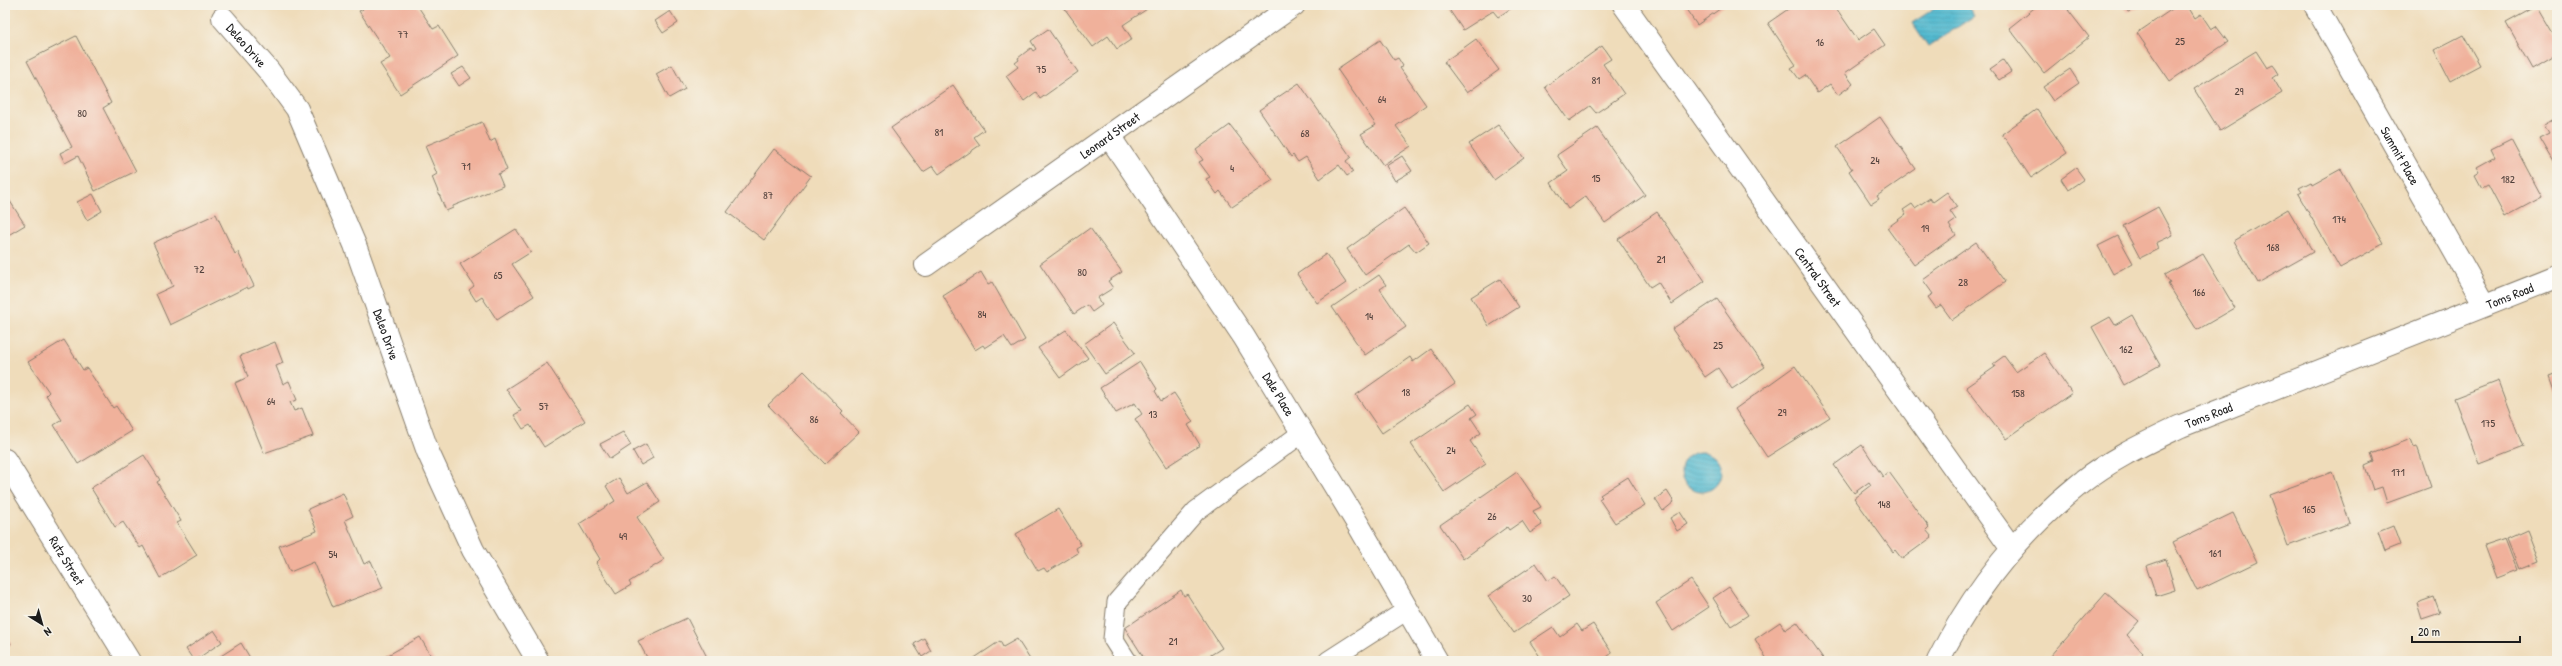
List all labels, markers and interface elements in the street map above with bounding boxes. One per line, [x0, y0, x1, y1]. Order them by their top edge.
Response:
street label: Deleo Drive [222, 19, 271, 71]
house number: 77 [398, 27, 408, 41]
house number: 25 [2175, 34, 2185, 48]
house number: 16 [1816, 35, 1825, 49]
house number: 75 [1036, 62, 1046, 76]
house number: 81 [1592, 73, 1600, 87]
house number: 29 [2234, 84, 2244, 98]
house number: 64 [1378, 92, 1386, 106]
house number: 80 [77, 106, 87, 120]
street label: Leonard Street [1076, 107, 1144, 163]
street label: Summit Place [2377, 123, 2424, 188]
house number: 81 [935, 125, 943, 139]
house number: 68 [1300, 126, 1310, 140]
house number: 24 [1870, 153, 1880, 167]
house number: 71 [461, 159, 471, 173]
house number: 4 [1230, 161, 1234, 175]
house number: 15 [1592, 171, 1601, 185]
house number: 182 [2501, 172, 2515, 186]
house number: 87 [763, 188, 773, 202]
house number: 174 [2332, 212, 2346, 226]
house number: 19 [1921, 221, 1929, 235]
house number: 168 [2266, 240, 2280, 254]
street label: Central Street [1790, 243, 1846, 311]
house number: 21 [1656, 252, 1666, 266]
house number: 72 [194, 262, 204, 276]
house number: 80 [1077, 265, 1087, 279]
house number: 65 [493, 268, 503, 282]
house number: 28 [1958, 275, 1968, 289]
street label: Toms Road [2483, 278, 2536, 313]
house number: 166 [2193, 285, 2206, 299]
street label: Deleo Drive [369, 306, 404, 362]
house number: 84 [978, 307, 986, 321]
house number: 14 [1365, 309, 1373, 323]
house number: 25 [1713, 338, 1723, 352]
house number: 162 [2119, 342, 2133, 356]
street label: Dale Place [1259, 369, 1299, 419]
house number: 18 [1402, 385, 1411, 399]
house number: 158 [2011, 386, 2025, 400]
house number: 64 [267, 394, 275, 408]
street label: Toms Road [2182, 398, 2235, 433]
house number: 57 [539, 399, 549, 413]
house number: 29 [1777, 405, 1787, 419]
house number: 13 [1149, 407, 1158, 421]
house number: 86 [809, 412, 819, 426]
house number: 175 [2481, 416, 2495, 430]
house number: 24 [1446, 443, 1456, 457]
house number: 171 [2391, 465, 2405, 479]
house number: 148 [1878, 497, 1891, 511]
house number: 165 [2302, 502, 2316, 516]
house number: 26 [1487, 509, 1497, 523]
house number: 49 [619, 529, 627, 543]
street label: Rutz Street [45, 533, 89, 589]
house number: 161 [2209, 546, 2221, 560]
house number: 54 [329, 547, 337, 561]
house number: 30 [1522, 591, 1532, 605]
north arrow [22, 604, 62, 644]
scale bar [2412, 618, 2520, 644]
text: 20 m [2418, 623, 2440, 640]
text: N [41, 625, 55, 639]
house number: 21 [1168, 634, 1178, 648]

